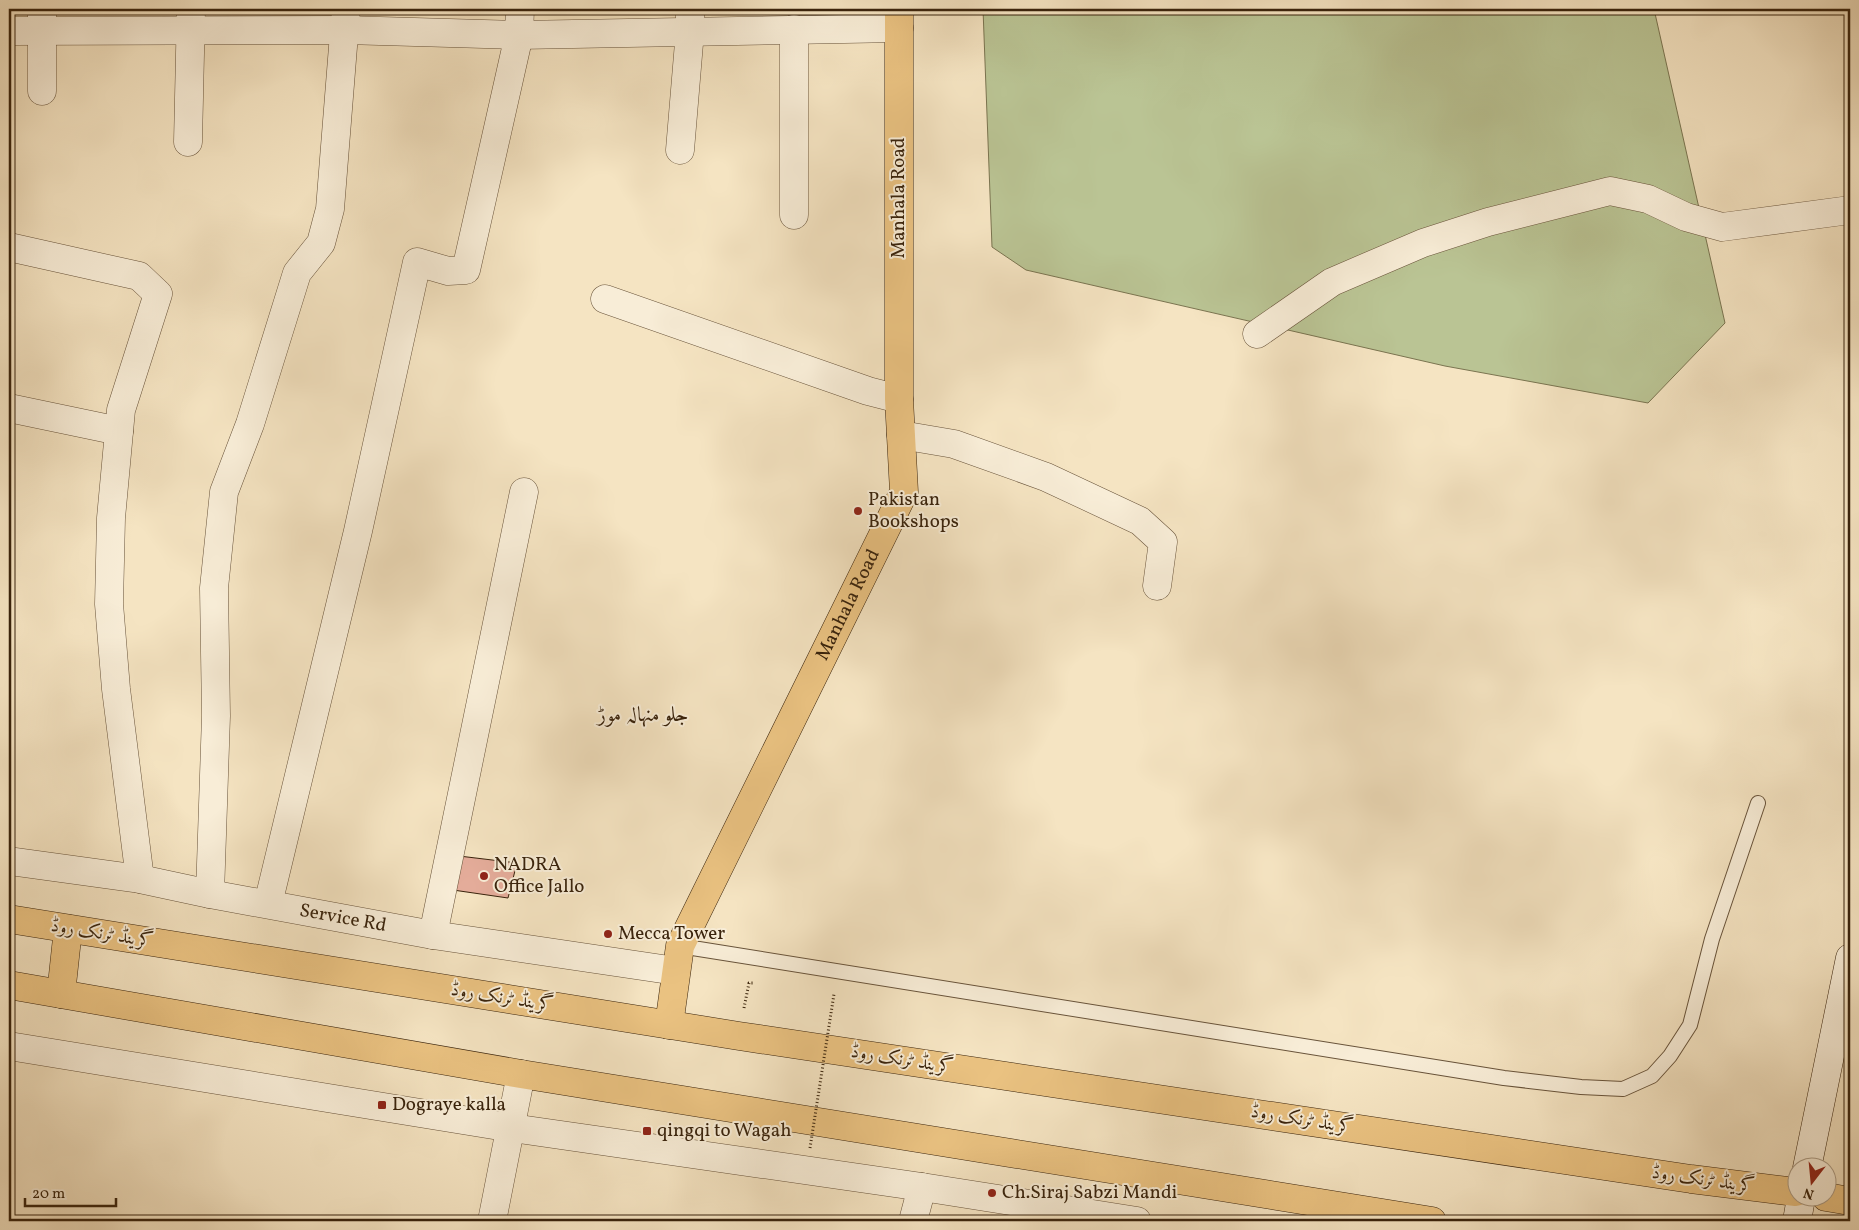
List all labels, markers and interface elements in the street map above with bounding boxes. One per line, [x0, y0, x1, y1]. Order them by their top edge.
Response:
street label: Manhala Road [886, 137, 912, 259]
place label: Pakistan Bookshops [868, 487, 959, 535]
marker: Pakistan Bookshops [852, 505, 864, 517]
street label: Manhala Road [810, 545, 887, 665]
district label: جلو منہالہ موڑ [596, 701, 689, 730]
place label: NADRA Office Jallo [494, 852, 584, 900]
marker: NADRA Office Jallo [478, 870, 490, 882]
street label: Service Rd [297, 898, 389, 939]
street label: گرینڈ ٹرنک روڈ [49, 912, 155, 955]
place label: Mecca Tower [618, 921, 725, 947]
marker: Mecca Tower [602, 928, 614, 940]
street label: گرینڈ ٹرنک روڈ [449, 976, 555, 1019]
street label: گرینڈ ٹرنک روڈ [849, 1038, 955, 1081]
place label: Dograye kalla [392, 1092, 506, 1118]
street label: گرینڈ ٹرنک روڈ [1249, 1098, 1355, 1141]
marker: Dograye kalla [376, 1099, 388, 1111]
place label: qingqi to Wagah [657, 1118, 792, 1144]
marker: qingqi to Wagah [641, 1125, 653, 1137]
north arrow [1786, 1158, 1836, 1208]
street label: گرینڈ ٹرنک روڈ [1650, 1159, 1756, 1200]
scale bar [25, 1175, 116, 1207]
place label: Ch.Siraj Sabzi Mandi [1002, 1180, 1178, 1206]
text: N [1801, 1183, 1816, 1204]
text: 20 m [32, 1184, 65, 1205]
marker: Ch.Siraj Sabzi Mandi [986, 1187, 998, 1199]

